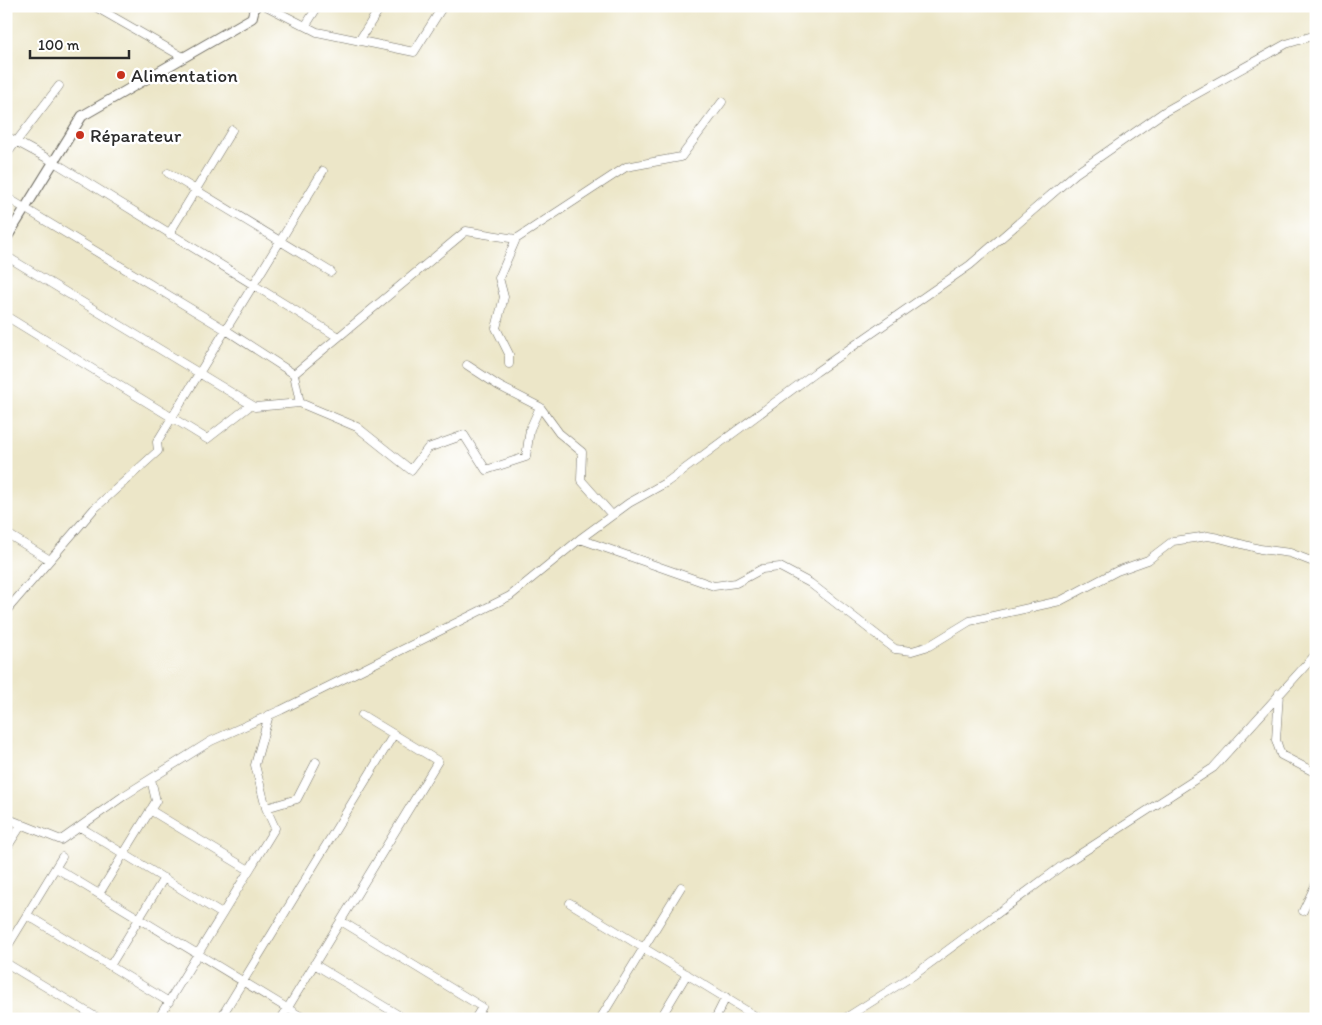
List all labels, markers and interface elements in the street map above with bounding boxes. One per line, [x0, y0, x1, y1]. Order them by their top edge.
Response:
scale bar [30, 28, 129, 60]
text: 100 m [38, 36, 80, 54]
place label: Alimentation [131, 64, 238, 87]
marker: Alimentation [115, 69, 127, 81]
place label: Réparateur [90, 124, 182, 147]
marker: Réparateur [74, 129, 86, 141]

